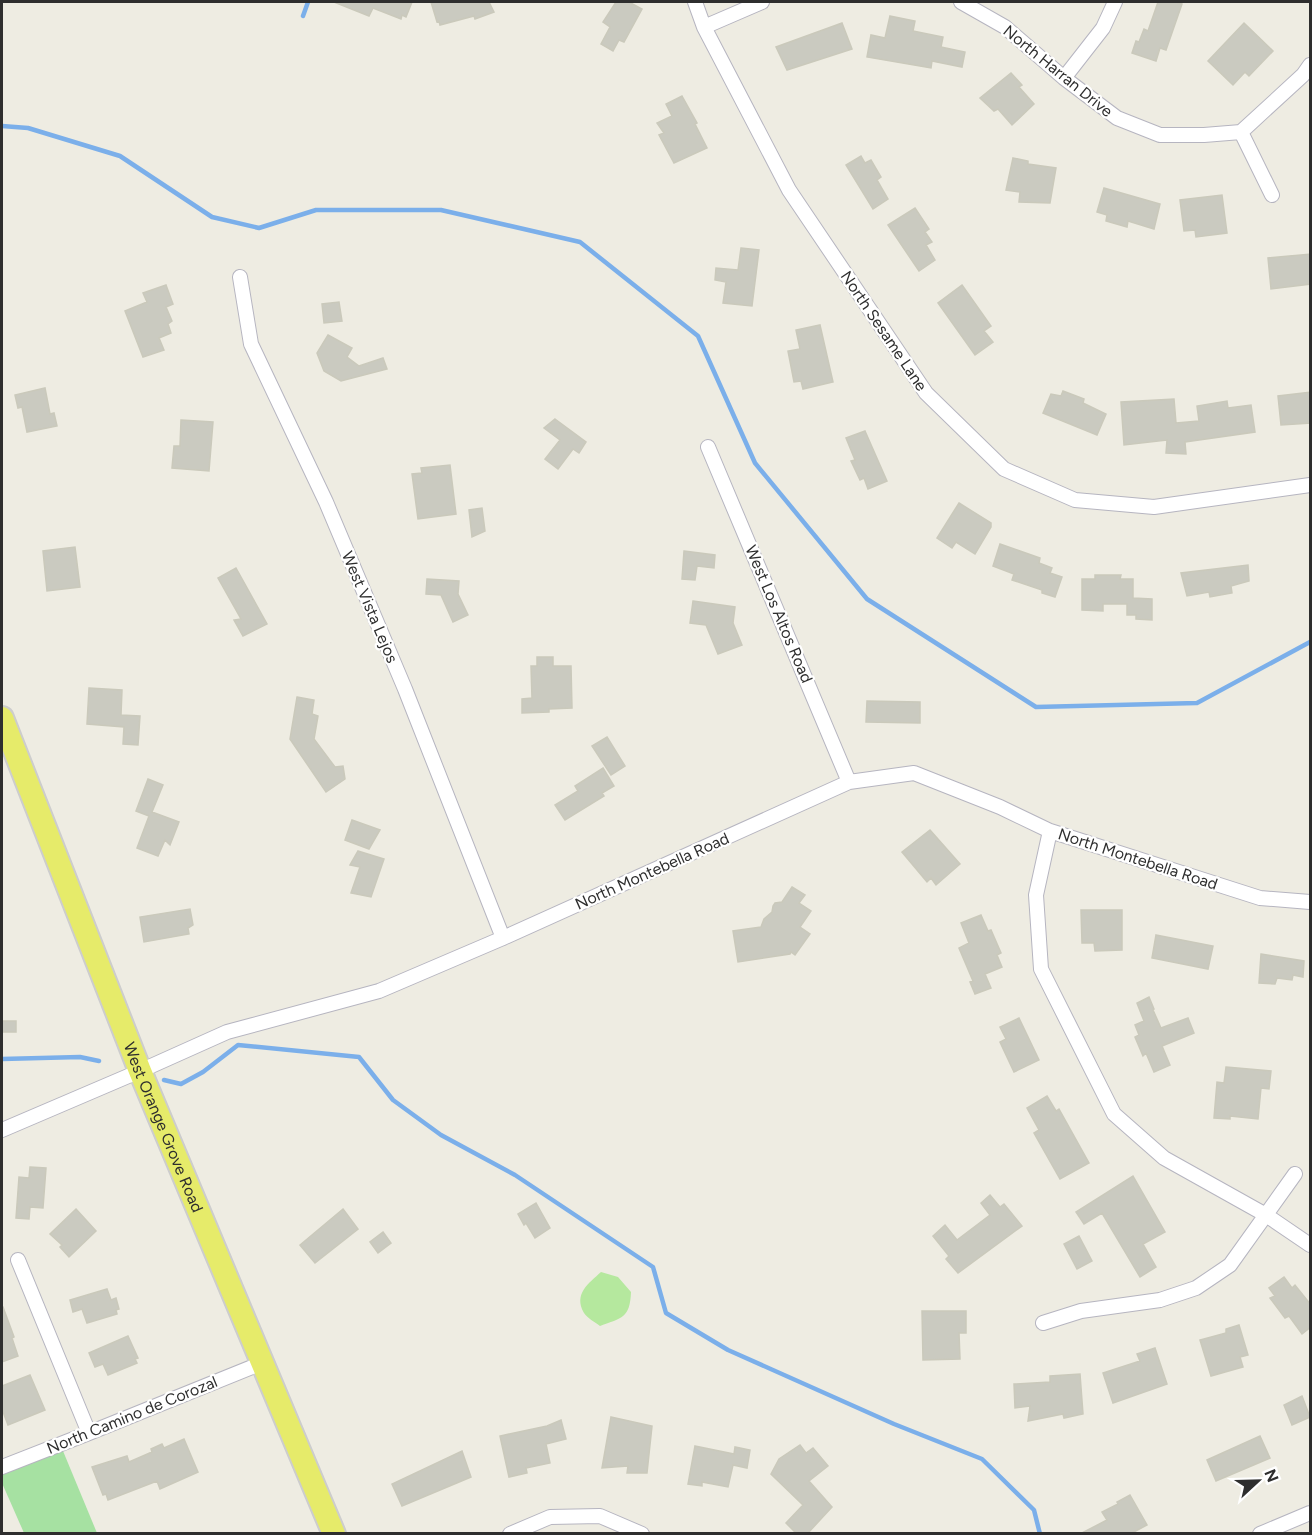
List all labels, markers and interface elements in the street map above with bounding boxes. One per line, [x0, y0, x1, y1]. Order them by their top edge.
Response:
street label: North Harran Drive [1000, 21, 1117, 121]
street label: North Sesame Lane [837, 267, 931, 395]
street label: West Los Altos Road [741, 542, 817, 686]
street label: West Vista Lejos [338, 548, 402, 666]
street label: North Montebella Road [1056, 824, 1220, 894]
street label: North Montebella Road [572, 828, 732, 914]
street label: West Orange Grove Road [120, 1039, 208, 1215]
street label: North Camino de Corozal [44, 1372, 220, 1458]
north arrow [1228, 1451, 1288, 1511]
text: N [1260, 1466, 1283, 1485]

